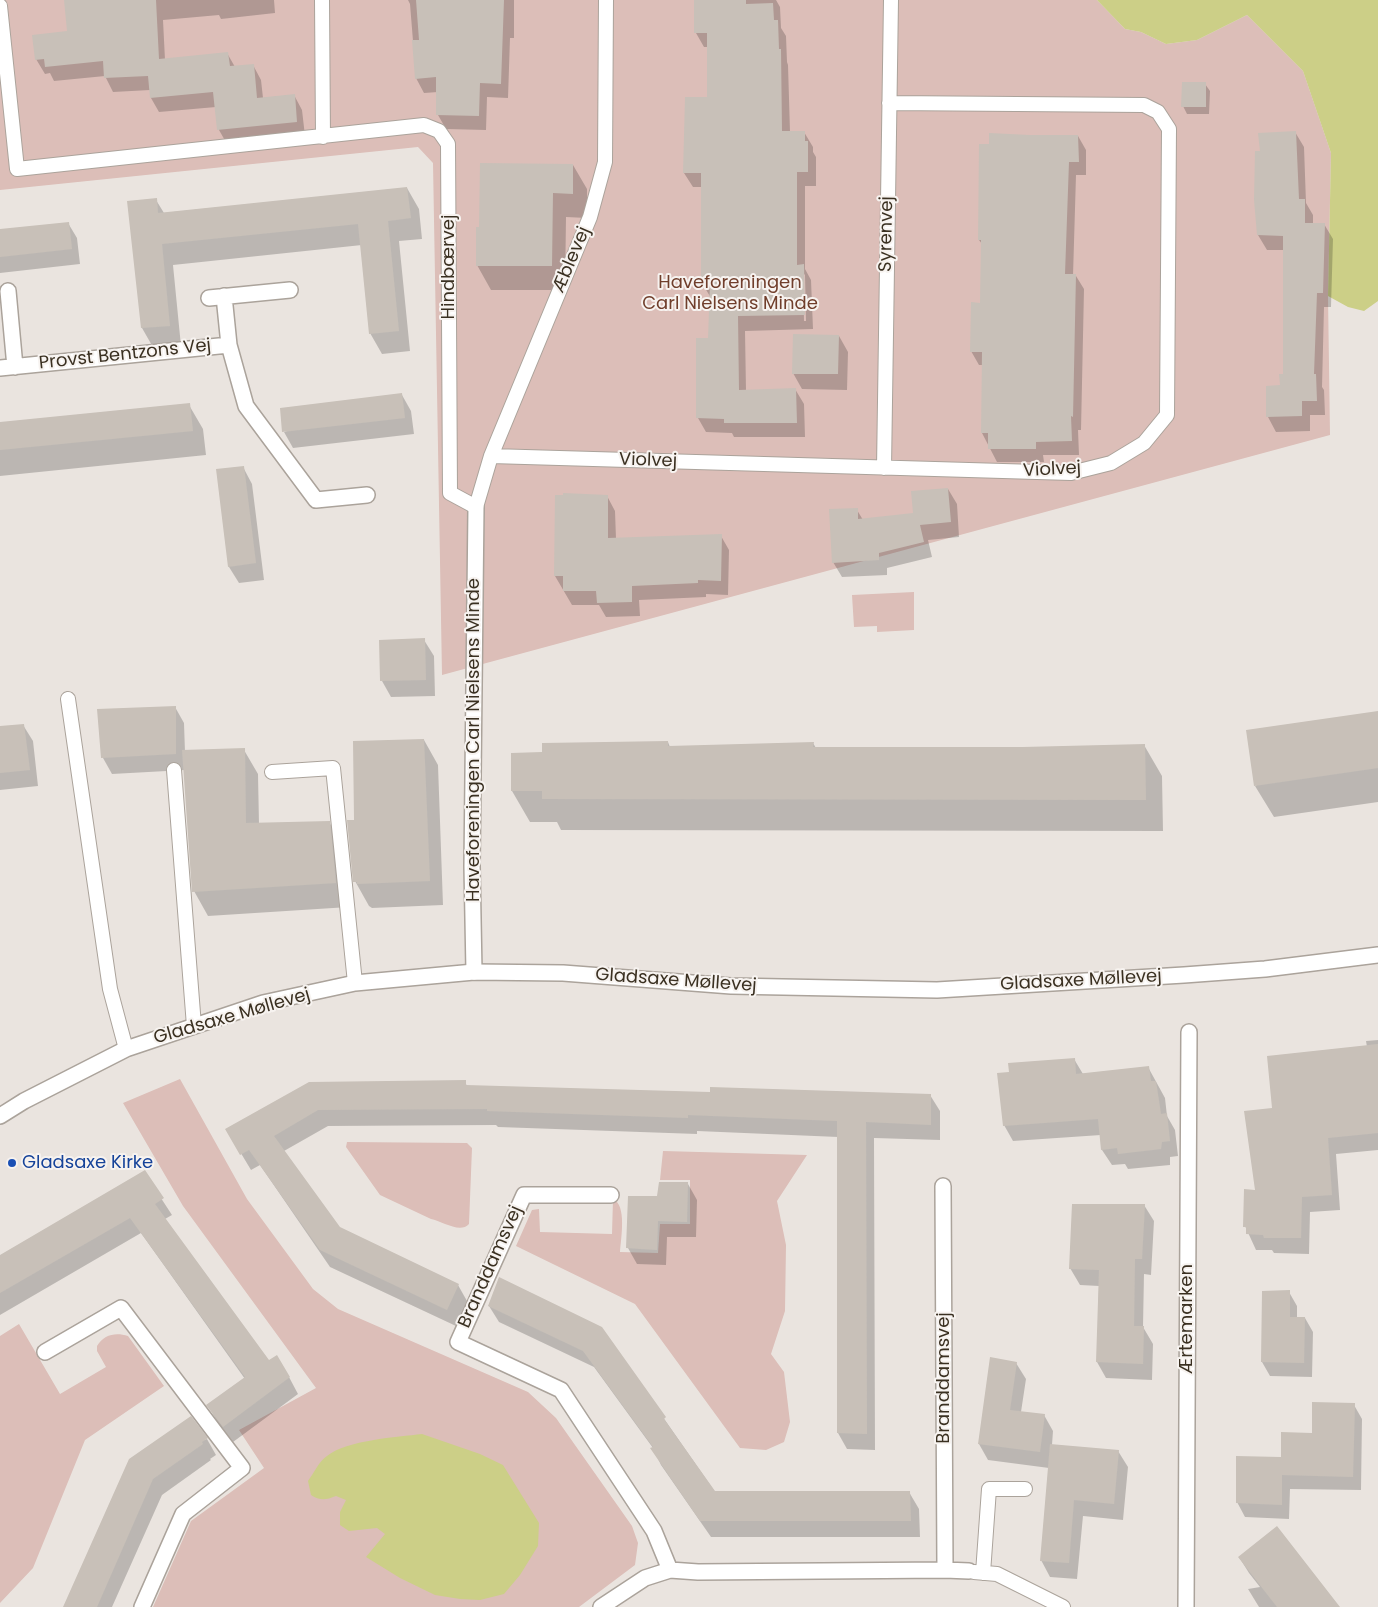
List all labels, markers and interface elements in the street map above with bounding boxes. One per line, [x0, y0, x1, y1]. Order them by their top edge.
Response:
street label: Syrenvej [876, 196, 898, 272]
street label: Hindbærvej [438, 215, 460, 319]
street label: Æblevej [548, 224, 596, 296]
park label: Haveforeningen Carl Nielsens Minde [642, 272, 818, 314]
street label: Provst Bentzons Vej [38, 335, 212, 375]
street label: Violvej [619, 449, 677, 473]
street label: Violvej [1022, 458, 1082, 482]
street label: Haveforeningen Carl Nielsens Minde [463, 578, 485, 902]
street label: Gladsaxe Møllevej [595, 965, 757, 997]
street label: Gladsaxe Møllevej [1000, 966, 1162, 996]
street label: Gladsaxe Møllevej [151, 984, 313, 1050]
place label: Gladsaxe Kirke [22, 1152, 153, 1174]
marker: Gladsaxe Kirke [6, 1157, 18, 1169]
street label: Branddamsvej [454, 1202, 528, 1332]
street label: Ærtemarken [1176, 1264, 1198, 1374]
street label: Branddamsvej [933, 1312, 955, 1444]

